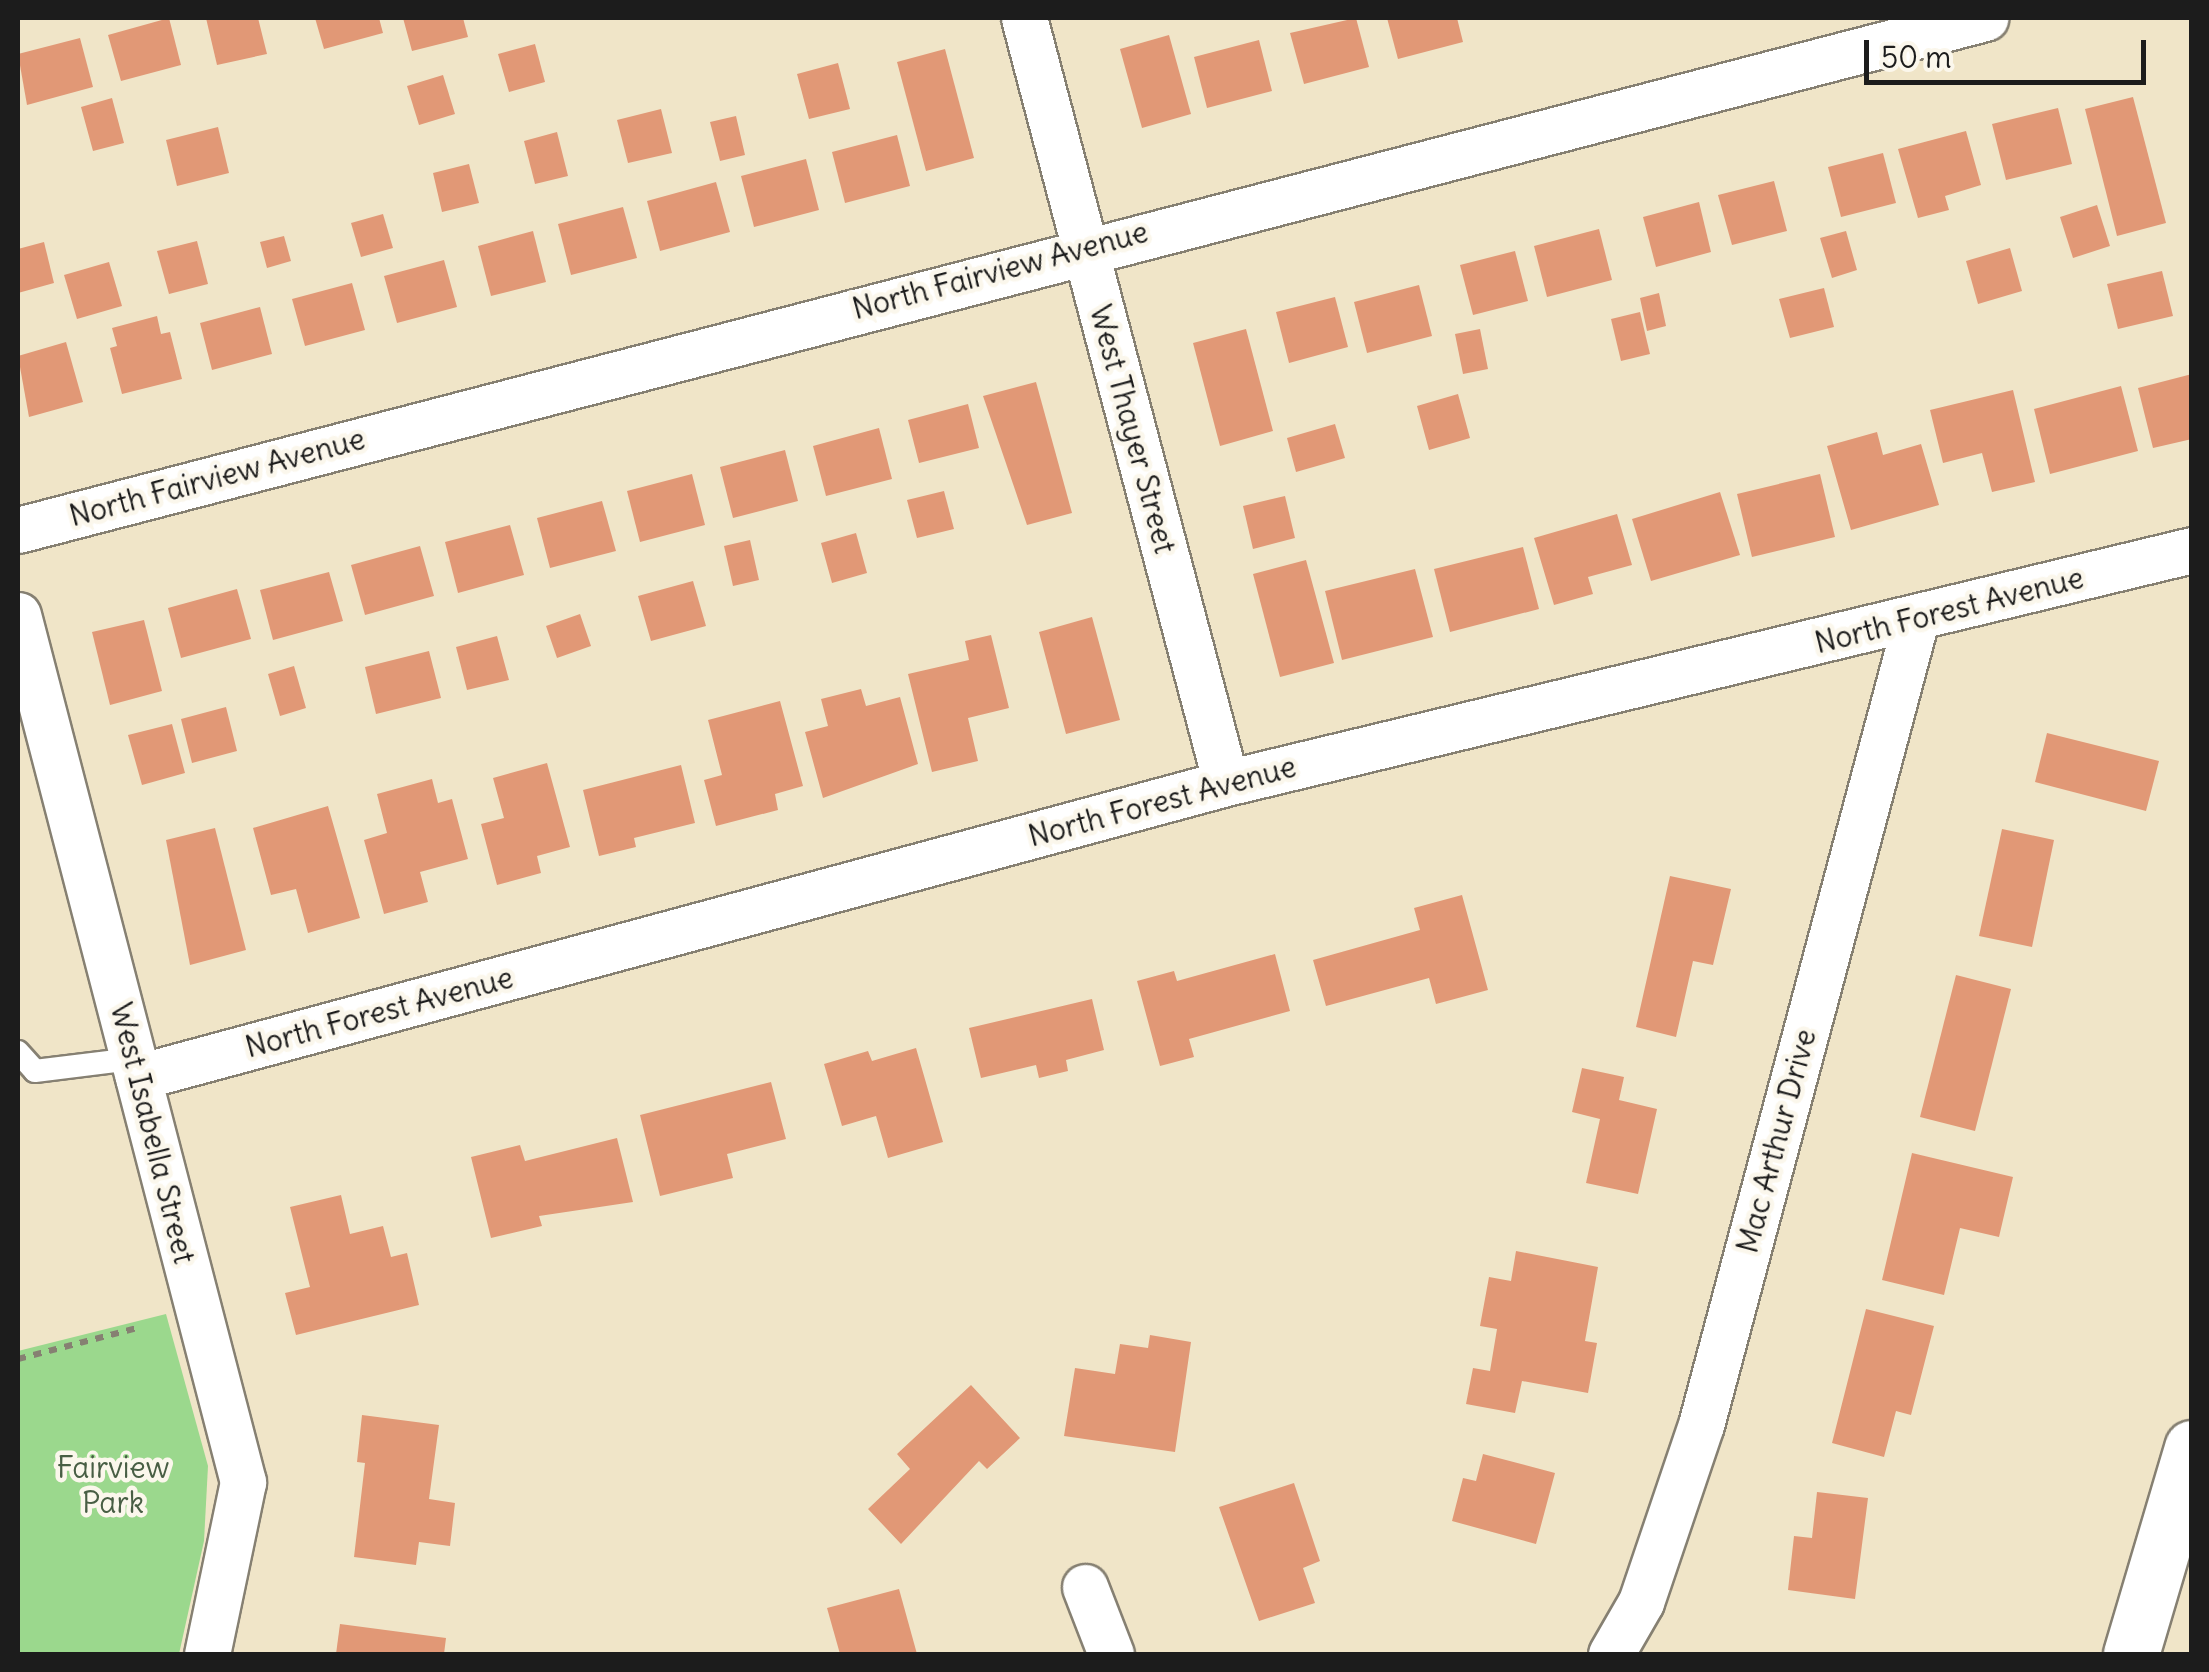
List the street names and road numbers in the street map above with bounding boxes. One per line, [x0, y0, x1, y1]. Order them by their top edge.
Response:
street label: North Fairview Avenue [848, 213, 1152, 327]
street label: West Thayer Street [1083, 301, 1183, 557]
street label: North Fairview Avenue [65, 420, 369, 534]
street label: North Forest Avenue [1811, 559, 2087, 661]
street label: North Forest Avenue [1024, 748, 1300, 854]
street label: North Forest Avenue [241, 959, 517, 1065]
street label: West Isabella Street [103, 999, 203, 1267]
street label: Mac Arthur Drive [1729, 1025, 1823, 1257]

